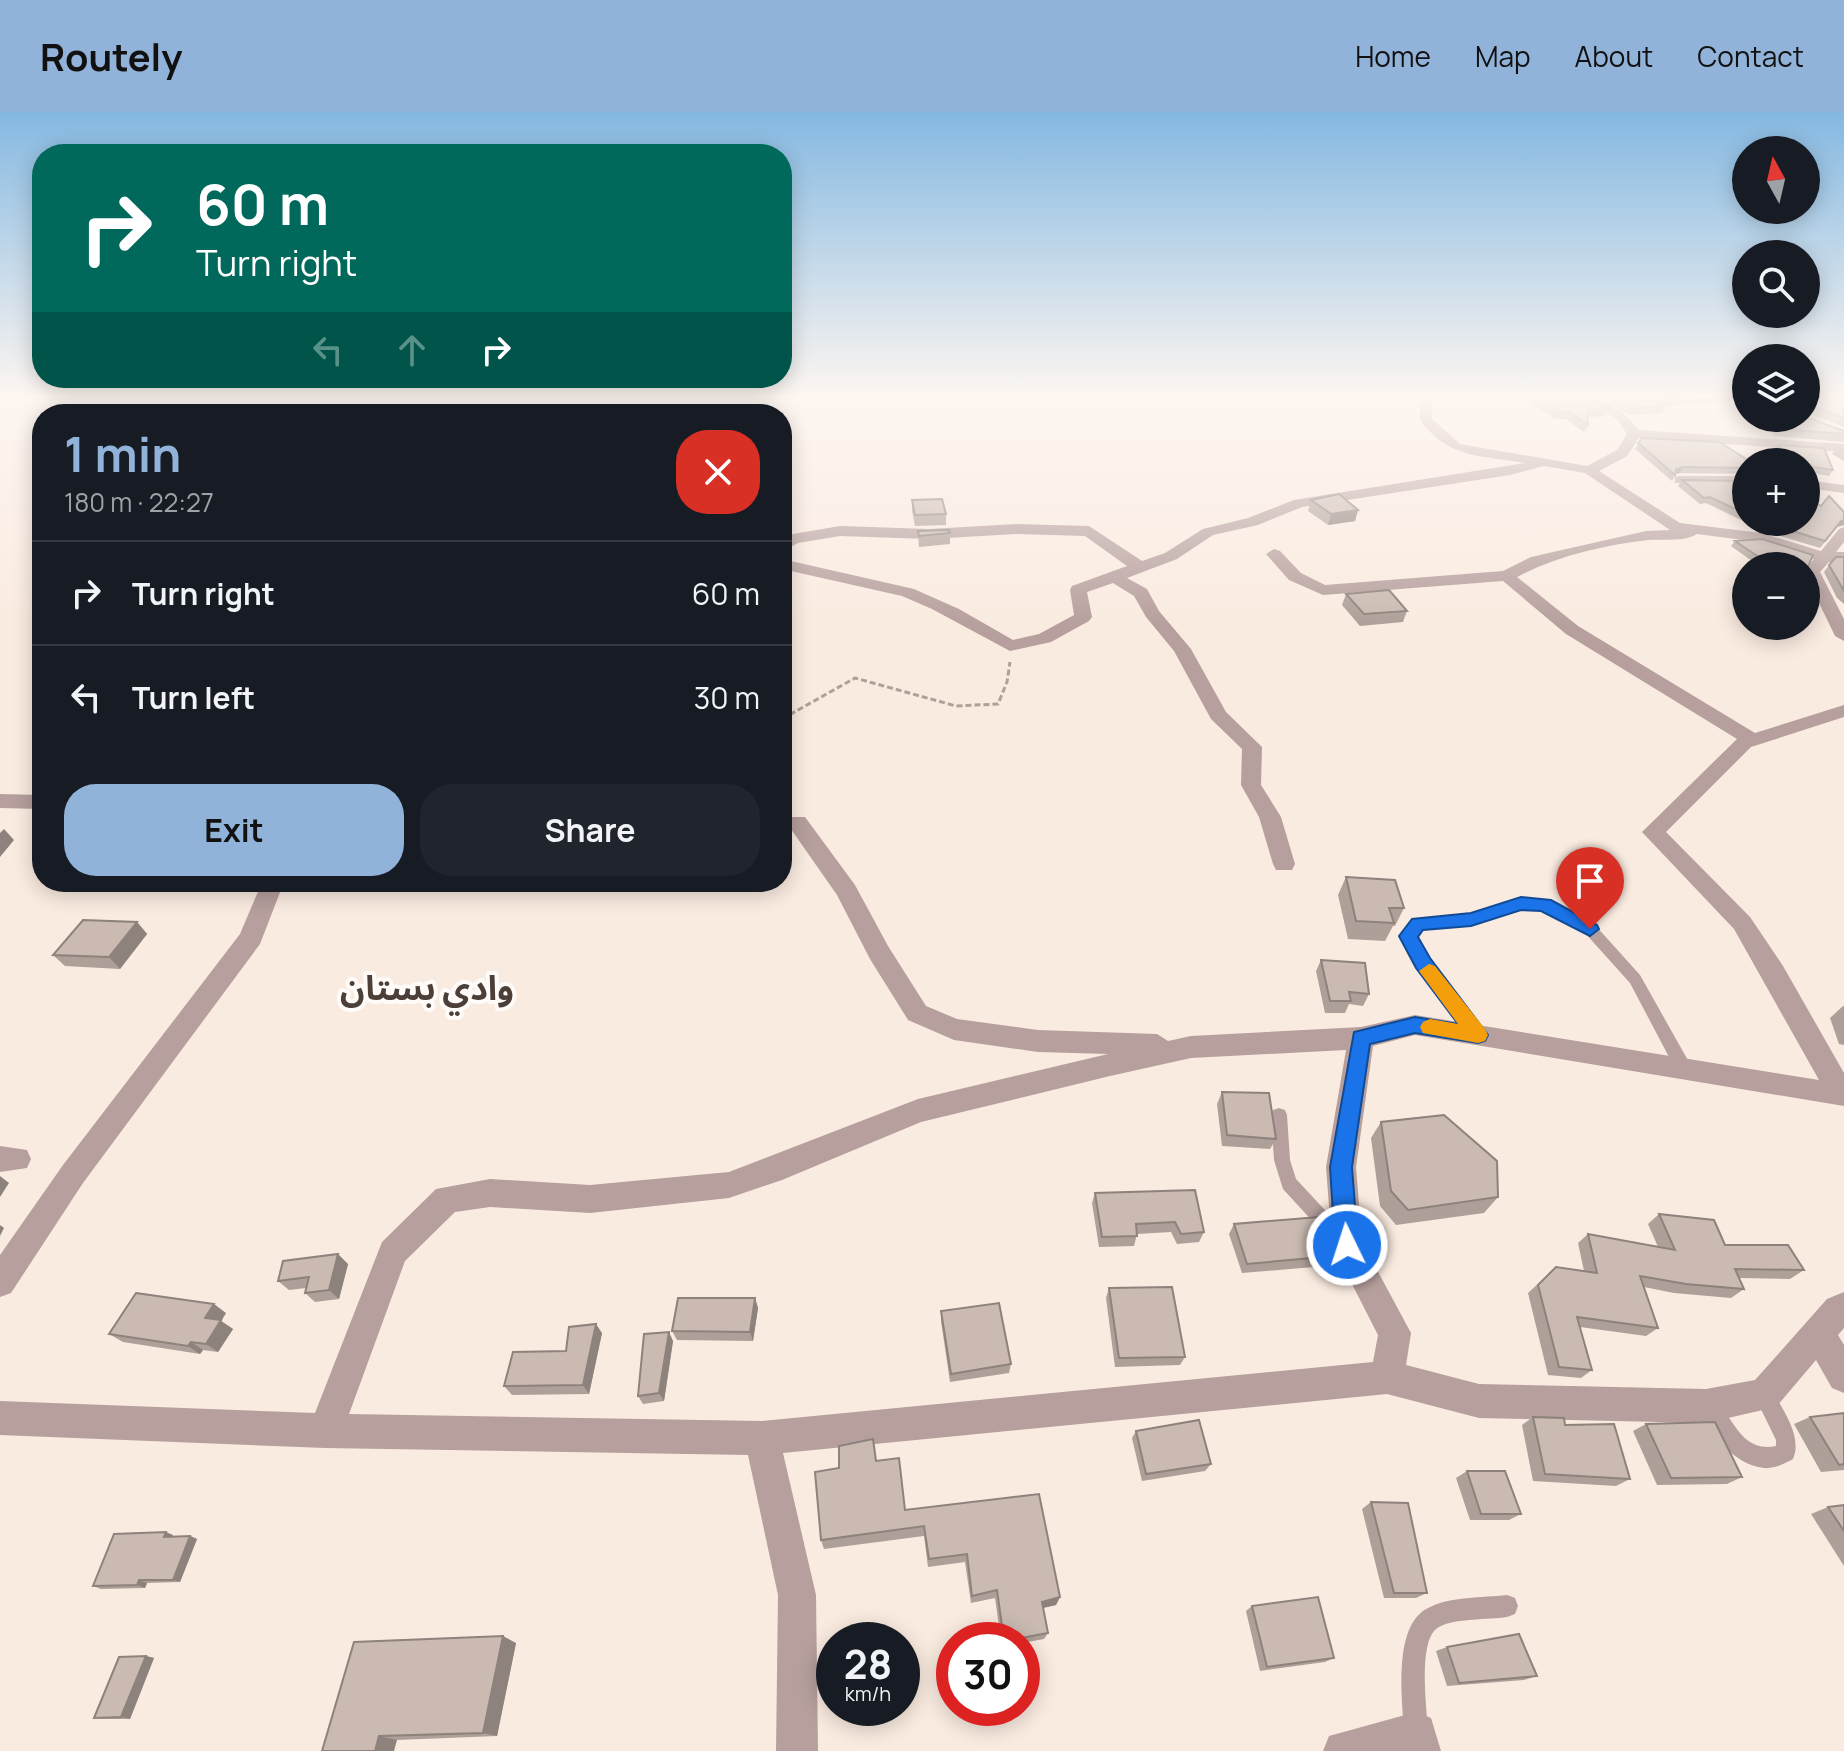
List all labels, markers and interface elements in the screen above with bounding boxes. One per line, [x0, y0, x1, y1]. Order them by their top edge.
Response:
text: Routely [40, 30, 183, 82]
text: Home [1355, 37, 1431, 75]
text: Map [1475, 37, 1531, 75]
text: About [1575, 37, 1653, 75]
text: Contact [1697, 37, 1804, 75]
north arrow [1732, 136, 1820, 224]
map controls [1732, 136, 1820, 640]
text: 60 m [196, 165, 329, 242]
icon: right [64, 176, 168, 280]
text: Turn right [196, 238, 357, 287]
button: search [1732, 240, 1820, 328]
icon: left [306, 328, 350, 372]
icon: ahead [390, 328, 434, 372]
icon: right [474, 328, 518, 372]
button: layers [1732, 344, 1820, 432]
text: 1 min [64, 421, 181, 486]
button: close [676, 430, 760, 514]
button: + [1732, 448, 1820, 536]
text: 180 m · 22:27 [64, 484, 214, 520]
button: − [1732, 552, 1820, 640]
icon: right [64, 571, 108, 615]
text: Turn right [132, 573, 275, 614]
text: 60 m [692, 573, 760, 614]
icon: left [64, 675, 108, 719]
text: Turn left [132, 677, 255, 718]
text: 30 m [694, 677, 760, 718]
button: Exit [64, 784, 404, 876]
button: Share [420, 784, 760, 876]
pin [1556, 847, 1624, 929]
icon: arrive [1568, 859, 1612, 903]
district label: وادي بستان [340, 964, 514, 1016]
position arrow [1305, 1203, 1389, 1287]
speed limit sign: 30 [936, 1622, 1040, 1726]
text: 28 [844, 1636, 892, 1691]
text: km/h [845, 1680, 891, 1707]

